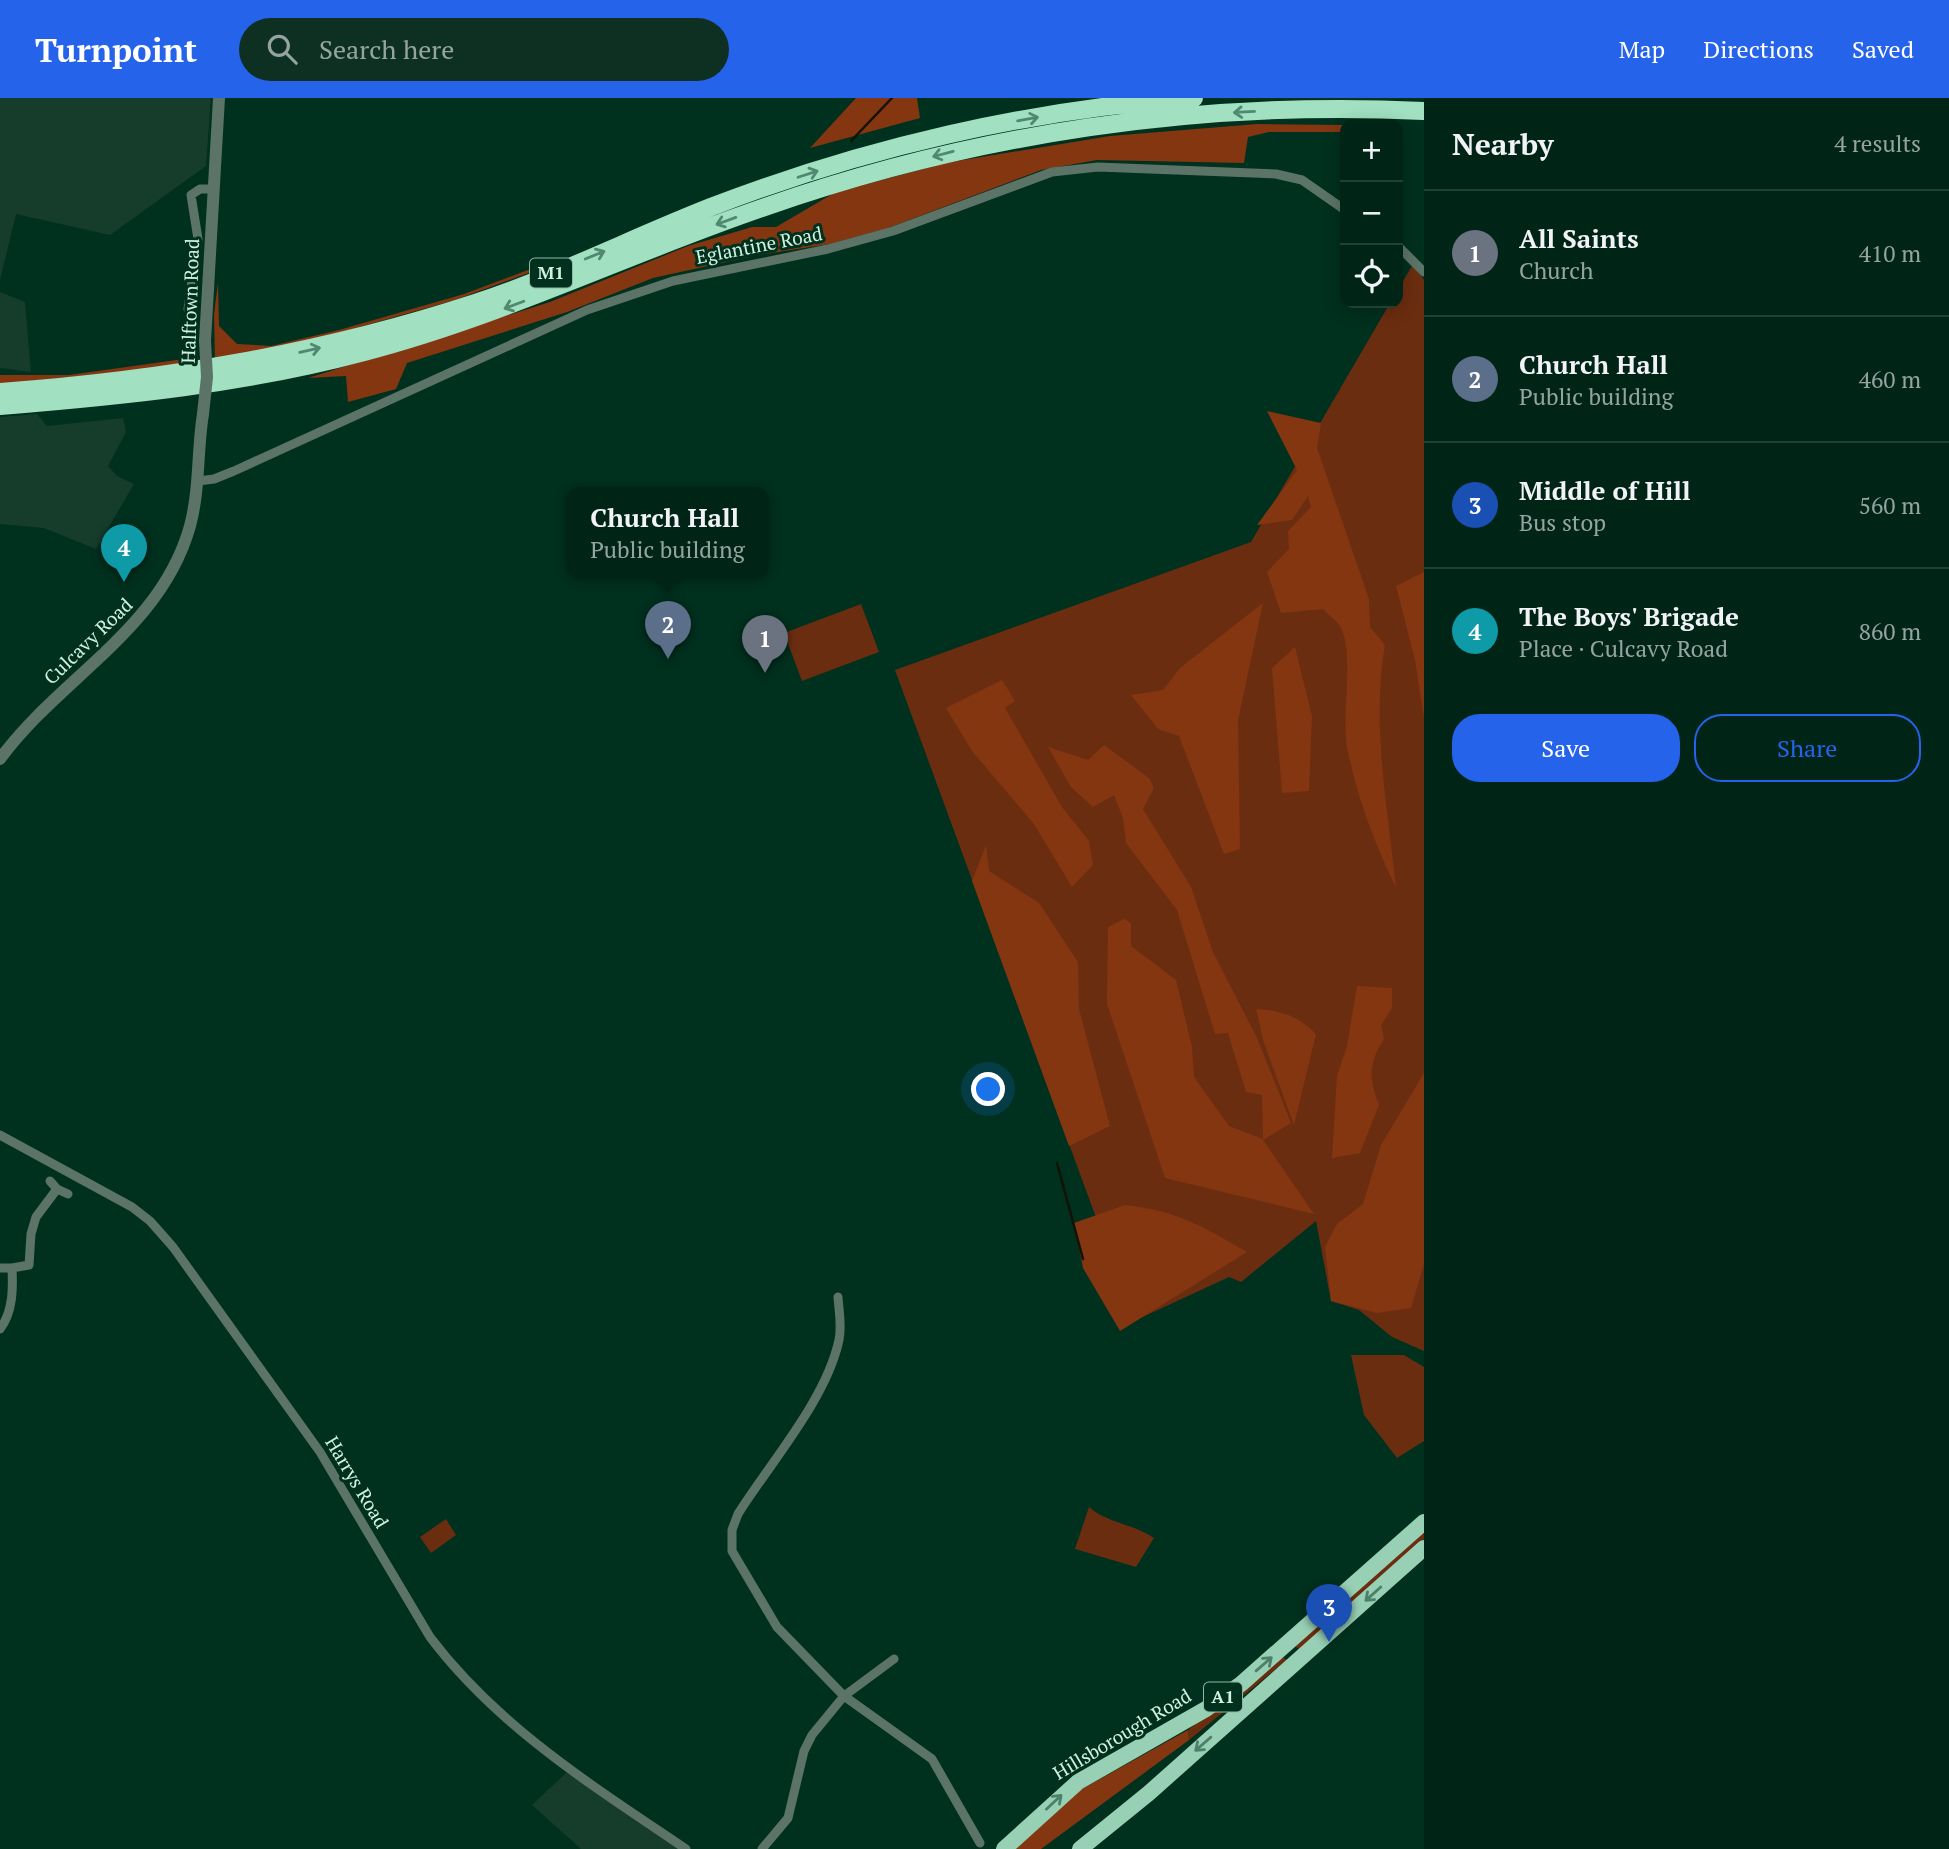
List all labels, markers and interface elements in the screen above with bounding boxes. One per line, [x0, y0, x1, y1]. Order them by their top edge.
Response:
search box [239, 18, 729, 81]
text: Turnpoint [35, 28, 197, 71]
icon: search [263, 30, 301, 68]
text: Search here [319, 32, 454, 66]
text: Map [1619, 33, 1665, 65]
text: Directions [1703, 33, 1814, 65]
text: Saved [1852, 33, 1914, 65]
one-way arrow [1233, 106, 1256, 119]
one-way arrow [1016, 112, 1039, 125]
map controls [1340, 119, 1403, 308]
button: + [1340, 119, 1403, 182]
text: Nearby [1452, 124, 1554, 164]
text: 4 results [1834, 128, 1921, 159]
one-way arrow [932, 148, 955, 161]
one-way arrow [796, 167, 818, 179]
button: − [1340, 182, 1403, 245]
one-way arrow [715, 216, 737, 228]
street label: Eglantine Road [694, 220, 825, 269]
text: All Saints [1519, 221, 1639, 255]
street label: Halftown Road [175, 238, 204, 364]
text: 1 [1469, 238, 1482, 269]
text: 410 m [1859, 238, 1921, 269]
button: locate [1340, 245, 1403, 308]
one-way arrow [584, 247, 605, 260]
text: Church [1519, 255, 1594, 286]
road number: M1 [530, 258, 572, 288]
one-way arrow [504, 300, 526, 313]
one-way arrow [298, 343, 321, 356]
text: Church Hall [1519, 347, 1668, 381]
text: 2 [1469, 364, 1482, 395]
text: 460 m [1859, 364, 1921, 395]
text: Public building [1519, 381, 1674, 412]
text: Middle of Hill [1519, 473, 1691, 507]
popup [566, 487, 769, 578]
text: 3 [1469, 490, 1482, 521]
text: 560 m [1859, 490, 1921, 521]
text: Church Hall [590, 500, 739, 534]
text: Bus stop [1519, 507, 1606, 538]
pin: 4 [101, 524, 147, 582]
text: Public building [590, 534, 745, 565]
street label: Culcavy Road [38, 592, 138, 689]
text: The Boys' Brigade [1519, 599, 1739, 633]
pin: 2 [645, 601, 691, 659]
pin: 1 [742, 615, 788, 673]
text: 4 [1469, 616, 1482, 647]
text: 860 m [1859, 616, 1921, 647]
text: Place · Culcavy Road [1519, 633, 1728, 664]
button: Save [1452, 714, 1680, 782]
button: Share [1694, 714, 1921, 782]
your location [971, 1072, 1005, 1106]
street label: Harrys Road [320, 1431, 395, 1533]
pin: 3 [1306, 1584, 1352, 1642]
one-way arrow [1365, 1585, 1382, 1602]
one-way arrow [1254, 1656, 1272, 1672]
street label: Hillsborough Road [1048, 1682, 1196, 1785]
road number: A1 [1204, 1682, 1242, 1712]
one-way arrow [1194, 1736, 1212, 1752]
one-way arrow [1045, 1794, 1062, 1811]

